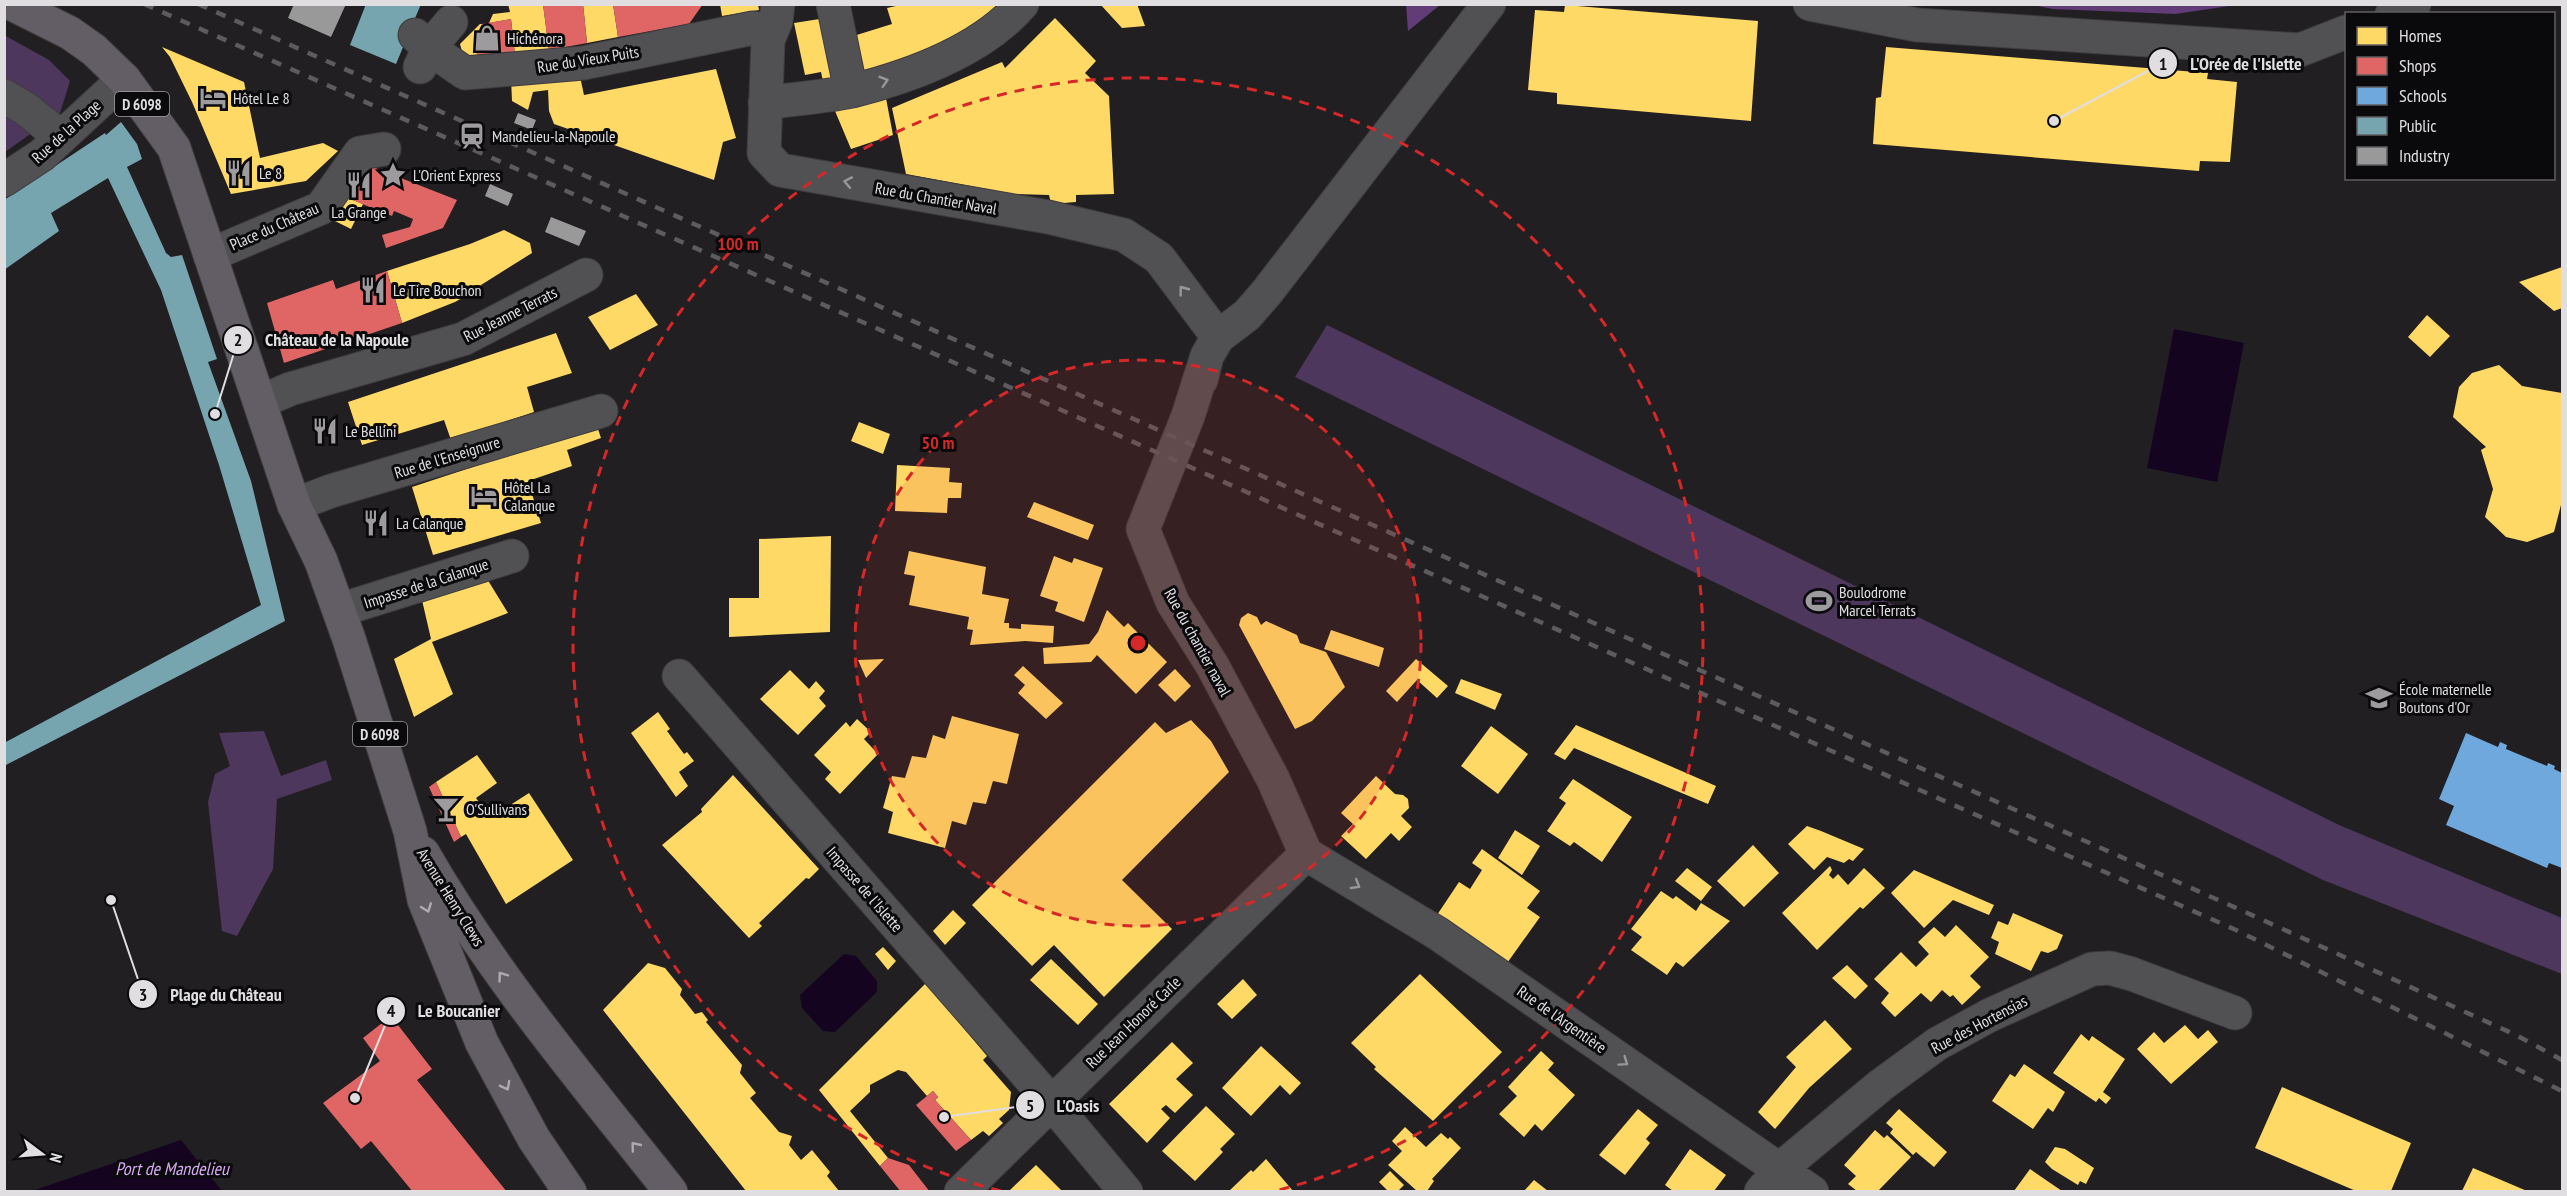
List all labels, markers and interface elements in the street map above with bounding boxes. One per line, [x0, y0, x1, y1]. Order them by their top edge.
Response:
legend [2345, 12, 2555, 180]
shop icon: Hichénora [472, 23, 502, 53]
text: Homes [2399, 24, 2442, 47]
place label: Hichénora [507, 28, 563, 48]
street label: Rue du Vieux Puits [536, 41, 640, 77]
callout: L'Orée de l'Islette [2148, 45, 2313, 81]
text: 1 [2159, 52, 2167, 75]
text: L'Orée de l'Islette [2190, 52, 2302, 75]
text: Shops [2399, 54, 2436, 77]
one-way arrow [878, 76, 889, 88]
hotel icon: Hôtel Le 8 [198, 83, 228, 113]
text: Schools [2399, 84, 2447, 107]
place label: Hôtel Le 8 [233, 88, 290, 108]
road number: D 6098 [115, 92, 169, 116]
street label: Rue de la Plage [27, 95, 105, 167]
text: Public [2399, 114, 2437, 137]
station icon: Mandelieu-la-Napoule [457, 121, 487, 151]
place label: Mandelieu-la-Napoule [492, 126, 616, 146]
text: Industry [2399, 144, 2450, 167]
restaurant icon: Le 8 [224, 158, 254, 188]
place icon: L'Orient Express [378, 160, 408, 190]
place label: Le 8 [259, 163, 282, 183]
place label: L'Orient Express [413, 165, 501, 185]
restaurant icon: La Grange [344, 170, 374, 200]
one-way arrow [843, 176, 853, 189]
street label: Rue du Chantier Naval [874, 177, 999, 219]
street label: Place du Château [227, 198, 322, 254]
place label: La Grange [331, 202, 387, 222]
text: 100 m [717, 232, 759, 255]
restaurant icon: Le Tire Bouchon [358, 275, 388, 305]
place label: Le Tire Bouchon [393, 280, 482, 300]
street label: Rue Jeanne Terrats [460, 282, 560, 346]
one-way arrow [1179, 286, 1190, 297]
callout: Château de la Napoule [223, 322, 421, 358]
text: 2 [234, 328, 242, 351]
text: Château de la Napoule [265, 328, 409, 351]
restaurant icon: Le Bellini [310, 416, 340, 446]
place label: Le Bellini [345, 421, 397, 441]
street label: Rue de l'Enseignure [392, 431, 502, 483]
text: 50 m [922, 431, 954, 454]
place label: Hôtel La Calanque [504, 477, 555, 515]
hotel icon: Hôtel La Calanque [469, 481, 499, 511]
restaurant icon: La Calanque [361, 508, 391, 538]
place label: La Calanque [396, 513, 463, 533]
street label: Impasse de la Calanque [361, 553, 491, 613]
place label: Boulodrome Marcel Terrats [1839, 582, 1916, 620]
street label: Rue du chantier naval [1160, 585, 1236, 700]
sports icon: Boulodrome Marcel Terrats [1804, 586, 1834, 616]
centre of rings [1128, 633, 1148, 653]
place label: École maternelle Boutons d'Or [2399, 679, 2492, 717]
school or university icon: École maternelle Boutons d'Or [2364, 683, 2394, 713]
road number: D 6098 [353, 722, 407, 746]
bar icon: O'Sullivans [431, 794, 461, 824]
place label: O'Sullivans [466, 799, 527, 819]
street label: Impasse de l'Islette [822, 842, 908, 936]
street label: Avenue Henry Clews [413, 844, 489, 950]
one-way arrow [1350, 877, 1360, 889]
one-way arrow [420, 902, 433, 913]
one-way arrow [498, 971, 509, 982]
street label: Rue Jean Honoré Carle [1081, 972, 1185, 1072]
callout: Plage du Château [128, 976, 294, 1012]
street label: Rue de l'Argentière [1513, 981, 1611, 1057]
text: 3 [139, 983, 147, 1006]
text: Plage du Château [170, 983, 282, 1006]
street label: Rue des Hortensias [1928, 990, 2030, 1058]
callout: Le Boucanier [376, 993, 512, 1029]
text: 4 [387, 999, 396, 1022]
text: Le Boucanier [418, 999, 501, 1022]
one-way arrow [1617, 1055, 1628, 1066]
one-way arrow [499, 1080, 510, 1091]
callout: L'Oasis [1015, 1087, 1112, 1123]
text: 5 [1026, 1094, 1034, 1117]
text: L'Oasis [1057, 1094, 1099, 1117]
north arrow [12, 1124, 72, 1184]
one-way arrow [631, 1142, 642, 1153]
text: N [46, 1151, 67, 1165]
water label: Port de Mandelieu [115, 1157, 230, 1180]

